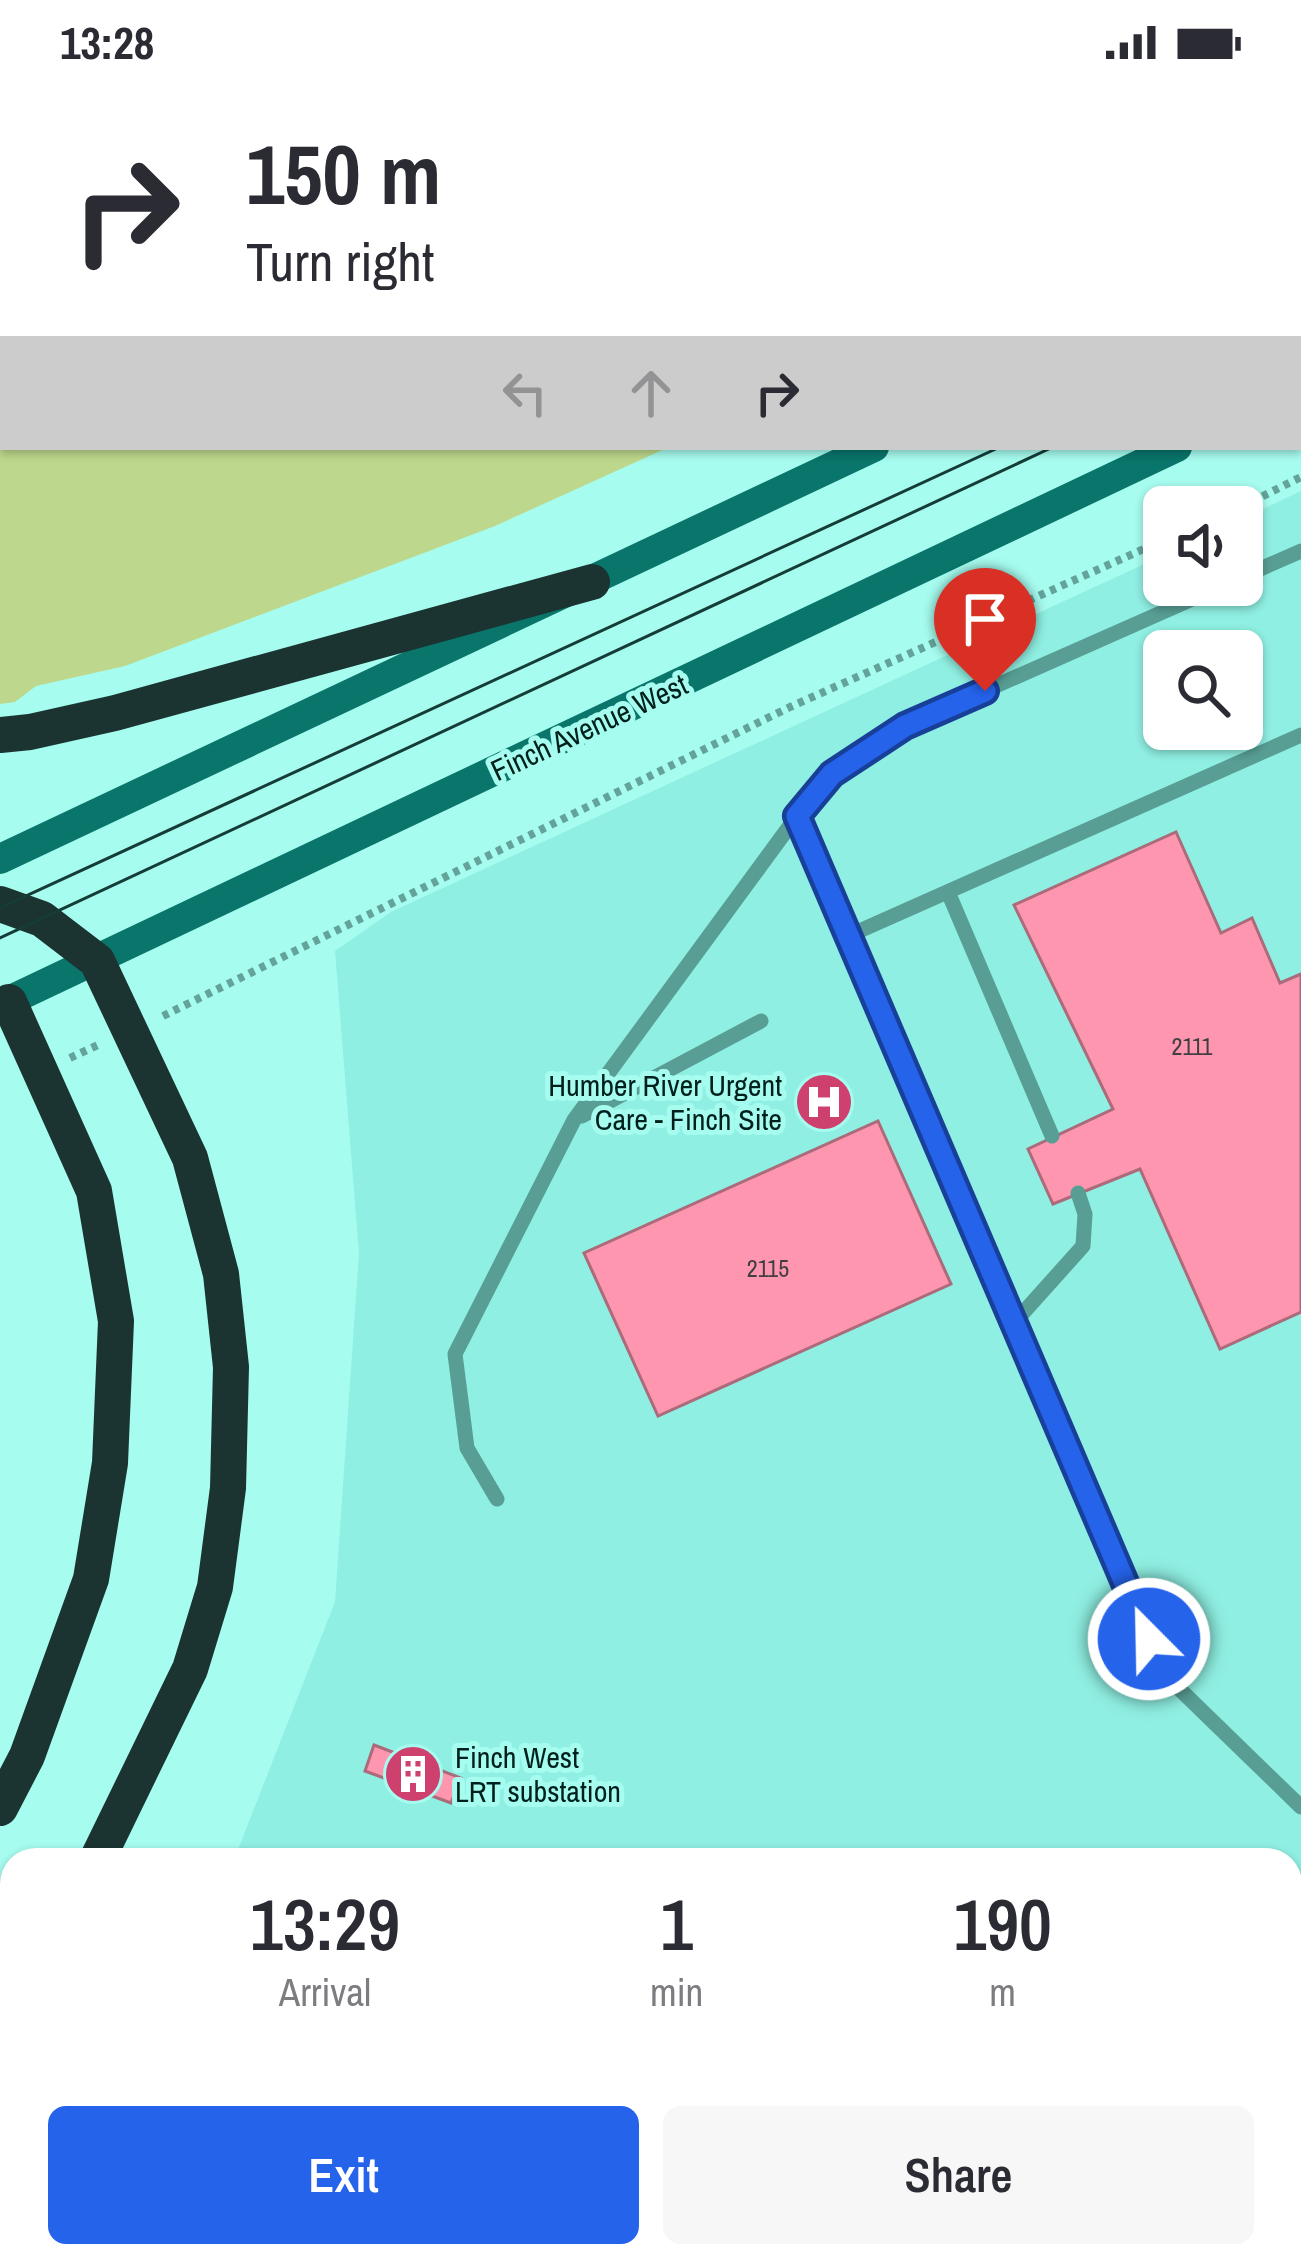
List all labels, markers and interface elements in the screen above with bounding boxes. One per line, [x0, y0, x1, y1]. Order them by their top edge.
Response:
text: 13:28 [60, 12, 154, 73]
text: 150 m [246, 117, 441, 230]
icon: right [48, 132, 204, 288]
text: Turn right [246, 225, 434, 298]
icon: left [492, 360, 558, 426]
icon: ahead [618, 360, 684, 426]
icon: right [744, 360, 810, 426]
map controls [1143, 486, 1263, 750]
button: sound [1143, 486, 1263, 606]
pin [934, 568, 1036, 691]
icon: arrive [952, 586, 1018, 652]
button: search [1143, 630, 1263, 750]
street label: Finch Avenue West [484, 664, 694, 790]
house number: 2111 [1172, 1030, 1212, 1062]
place label: Humber River Urgent Care - Finch Site [548, 1065, 782, 1139]
hospital icon: Humber River Urgent Care - Finch Site [793, 1071, 855, 1133]
house number: 2115 [747, 1252, 789, 1284]
position arrow [1086, 1576, 1212, 1702]
place label: Finch West LRT substation [455, 1737, 621, 1811]
building icon: Finch West LRT substation [382, 1743, 444, 1805]
text: 13:29 [250, 1875, 400, 1972]
text: 1 [660, 1875, 693, 1972]
text: 190 [953, 1875, 1052, 1972]
text: Arrival [279, 1966, 371, 2018]
text: min [650, 1966, 703, 2018]
text: m [989, 1966, 1016, 2018]
button: Exit [48, 2106, 639, 2244]
button: Share [663, 2106, 1254, 2244]

